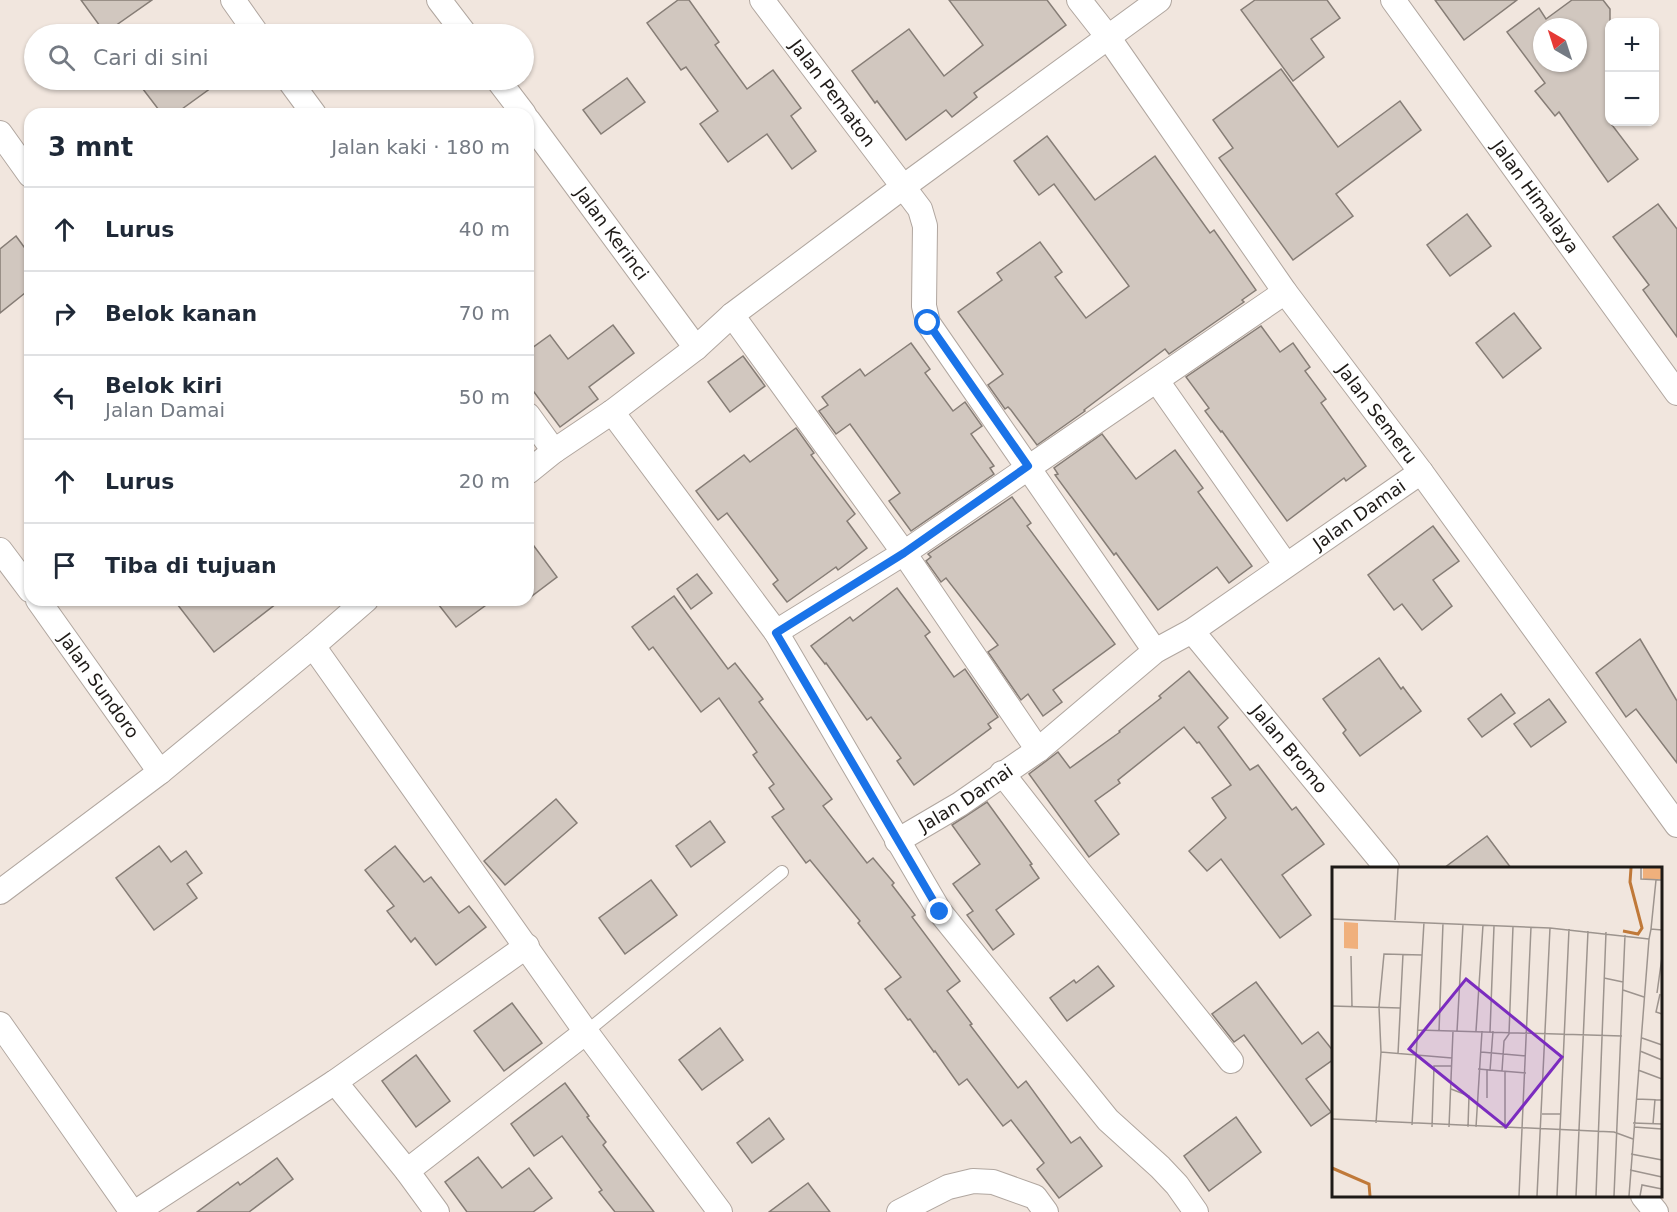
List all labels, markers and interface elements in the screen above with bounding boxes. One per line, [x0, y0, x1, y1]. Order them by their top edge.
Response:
north arrow [1533, 18, 1587, 72]
map controls [1605, 18, 1659, 126]
button: + [1605, 18, 1659, 72]
search box [24, 24, 534, 90]
street label: Jalan Pematon [785, 34, 880, 151]
icon: search [45, 41, 78, 74]
text: Cari di sini [93, 45, 209, 70]
button: − [1605, 72, 1659, 126]
text: 3 mnt [48, 132, 133, 162]
text: Jalan kaki · 180 m [331, 135, 510, 159]
street label: Jalan Himalaya [1487, 135, 1584, 257]
street label: Jalan Kerinci [570, 182, 653, 284]
icon: ahead [48, 213, 81, 246]
text: Lurus [105, 217, 174, 242]
text: 40 m [459, 217, 510, 241]
icon: right [48, 297, 81, 330]
text: Belok kanan [105, 301, 257, 326]
text: 70 m [459, 301, 510, 325]
route start [914, 309, 940, 335]
street label: Jalan Semeru [1332, 359, 1422, 467]
text: Belok kiri [105, 373, 222, 398]
icon: left [48, 381, 81, 414]
text: 50 m [459, 385, 510, 409]
text: Jalan Damai [105, 398, 225, 422]
icon: ahead [48, 465, 81, 498]
text: Lurus [105, 469, 174, 494]
text: 20 m [459, 469, 510, 493]
street label: Jalan Damai [1308, 475, 1409, 554]
icon: arrive [48, 549, 81, 582]
text: Tiba di tujuan [105, 553, 277, 578]
street label: Jalan Sundoro [54, 628, 144, 742]
street label: Jalan Bromo [1246, 699, 1332, 797]
street label: Jalan Damai [914, 760, 1017, 836]
inset map [1332, 867, 1662, 1197]
route end [926, 898, 952, 924]

